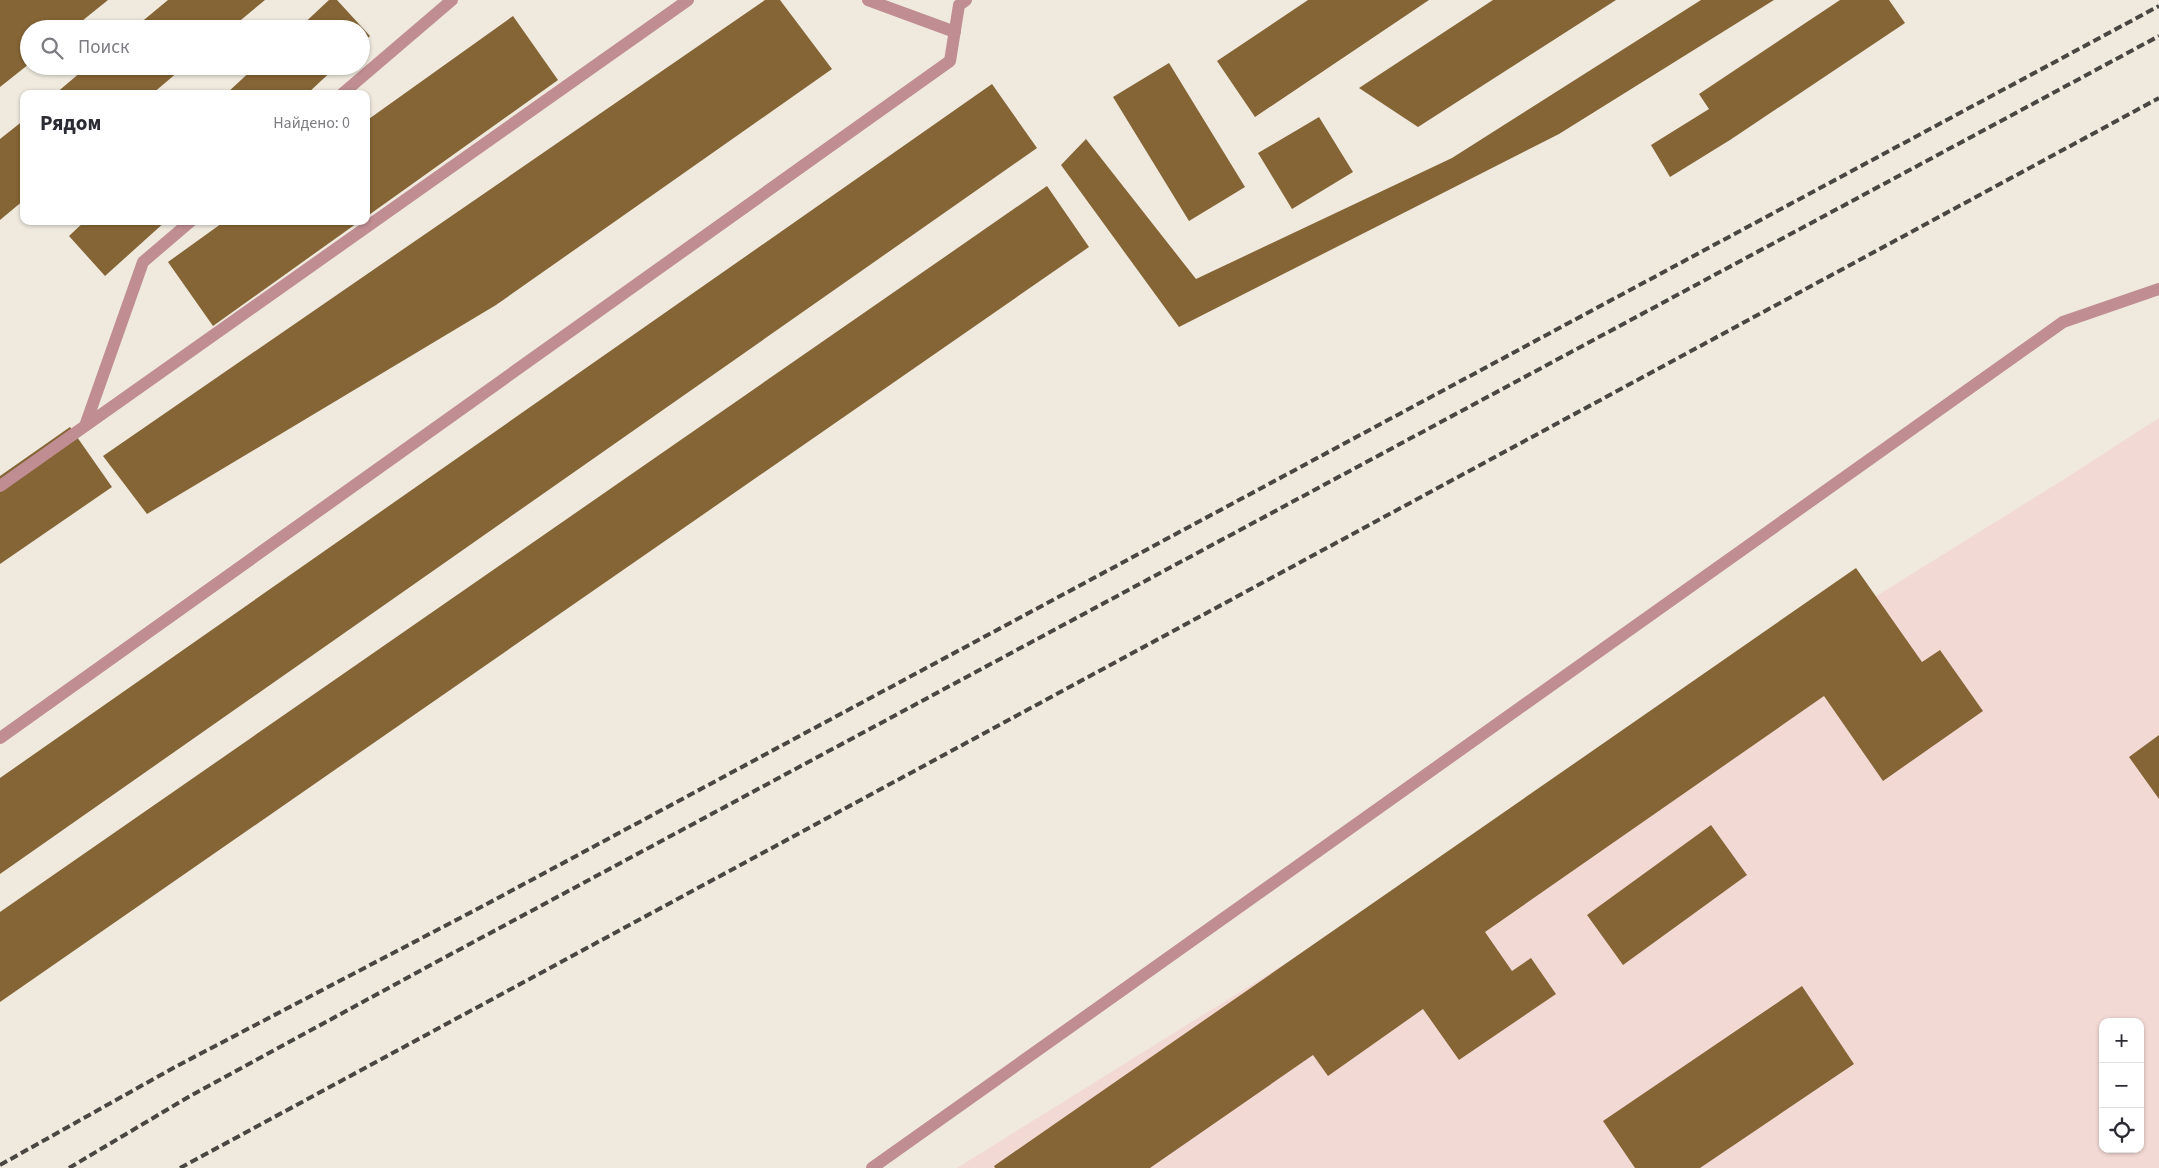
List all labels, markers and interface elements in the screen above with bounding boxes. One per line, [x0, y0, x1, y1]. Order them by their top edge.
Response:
search box [20, 20, 370, 75]
icon: search [38, 34, 66, 62]
text: Поиск [78, 34, 129, 61]
text: Рядом [40, 108, 101, 138]
text: Найдено: 0 [273, 112, 350, 134]
map controls [2099, 1018, 2144, 1153]
button: + [2099, 1018, 2144, 1063]
button: − [2099, 1063, 2144, 1108]
button: locate [2099, 1108, 2144, 1153]

